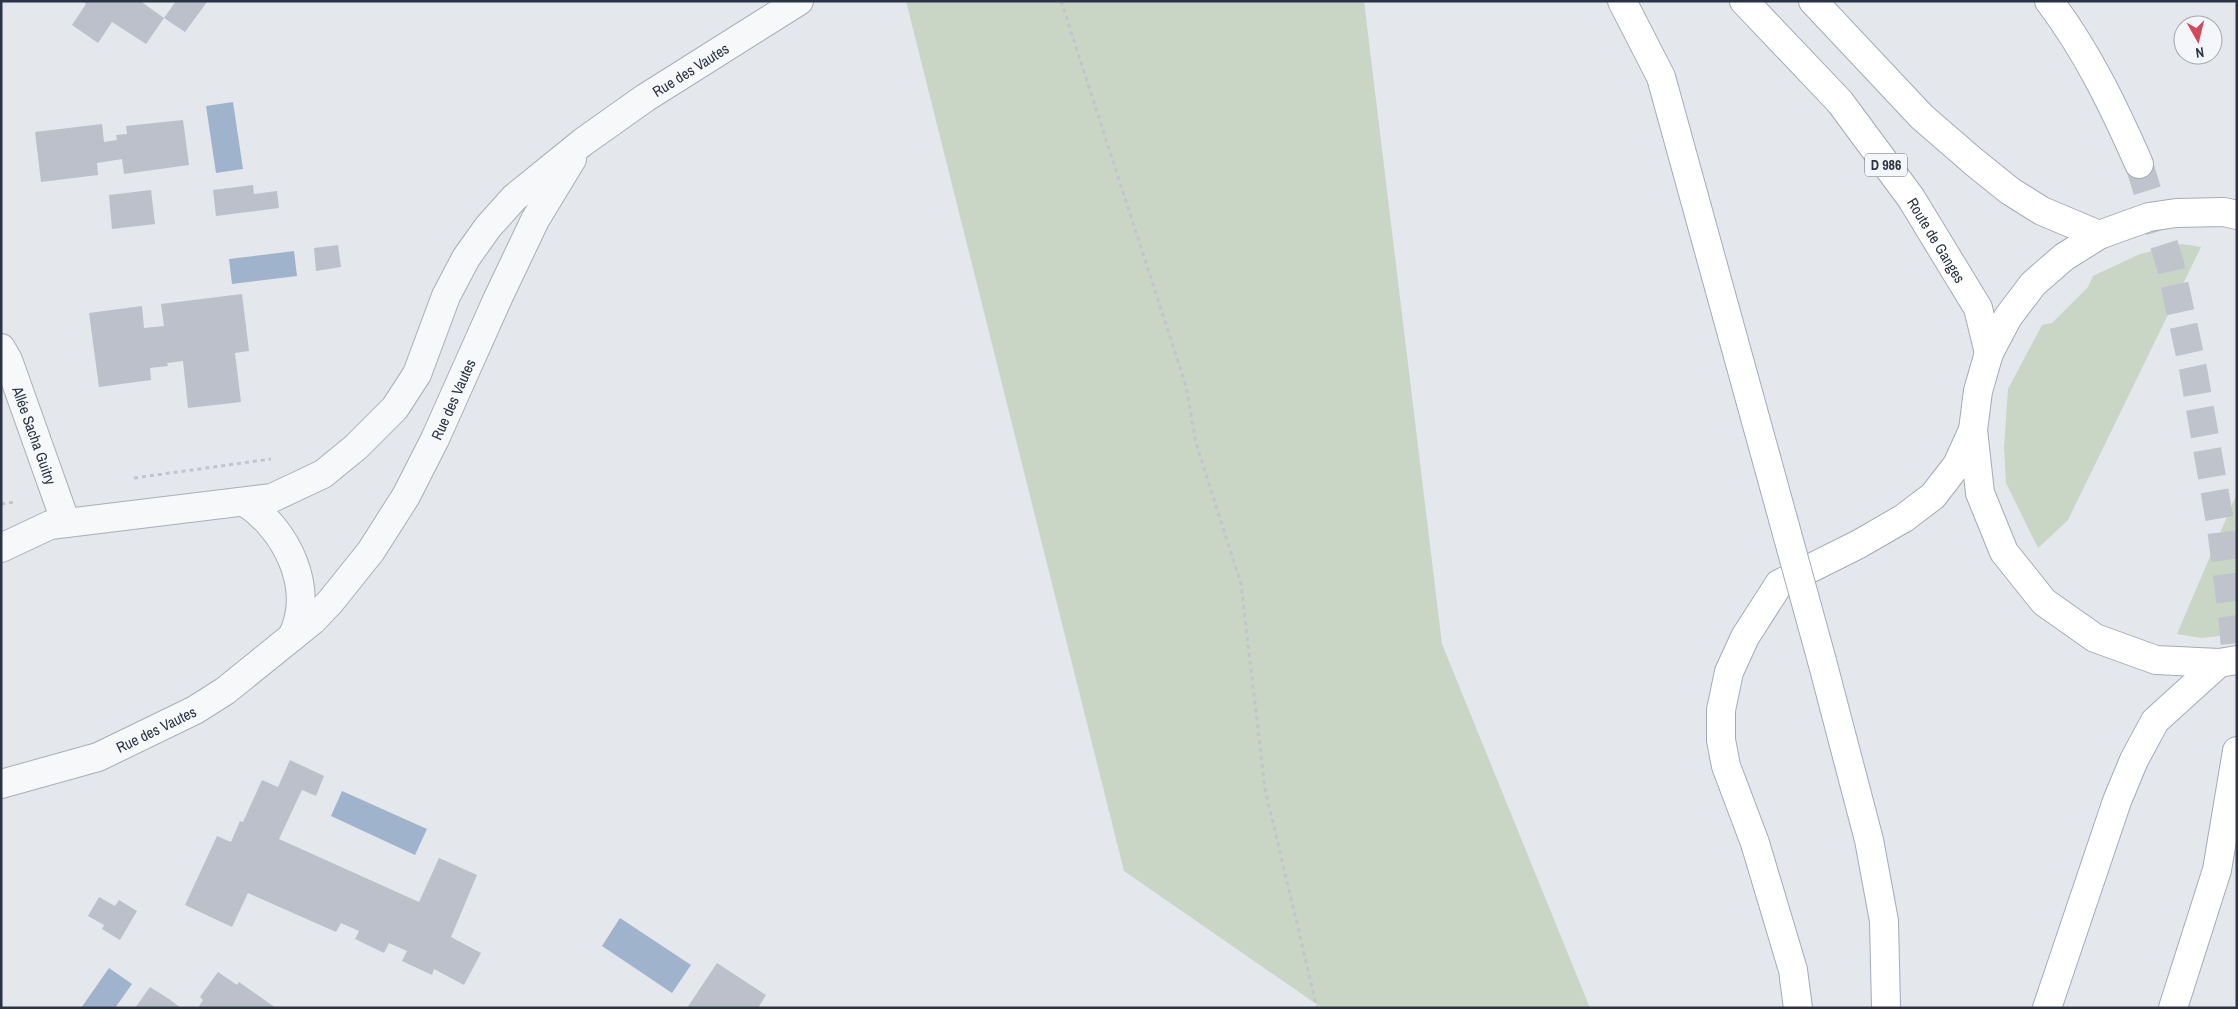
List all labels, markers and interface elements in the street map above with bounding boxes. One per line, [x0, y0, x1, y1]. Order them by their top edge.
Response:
north arrow [2173, 15, 2223, 65]
street label: Rue des Vautes [648, 37, 733, 101]
text: N [2194, 43, 2205, 62]
road number: D 986 [1865, 154, 1907, 176]
street label: Route de Ganges [1903, 193, 1971, 287]
street label: Rue des Vautes [426, 355, 480, 443]
street label: Allée Sacha Guitry [7, 383, 62, 488]
street label: Rue des Vautes [112, 701, 199, 757]

